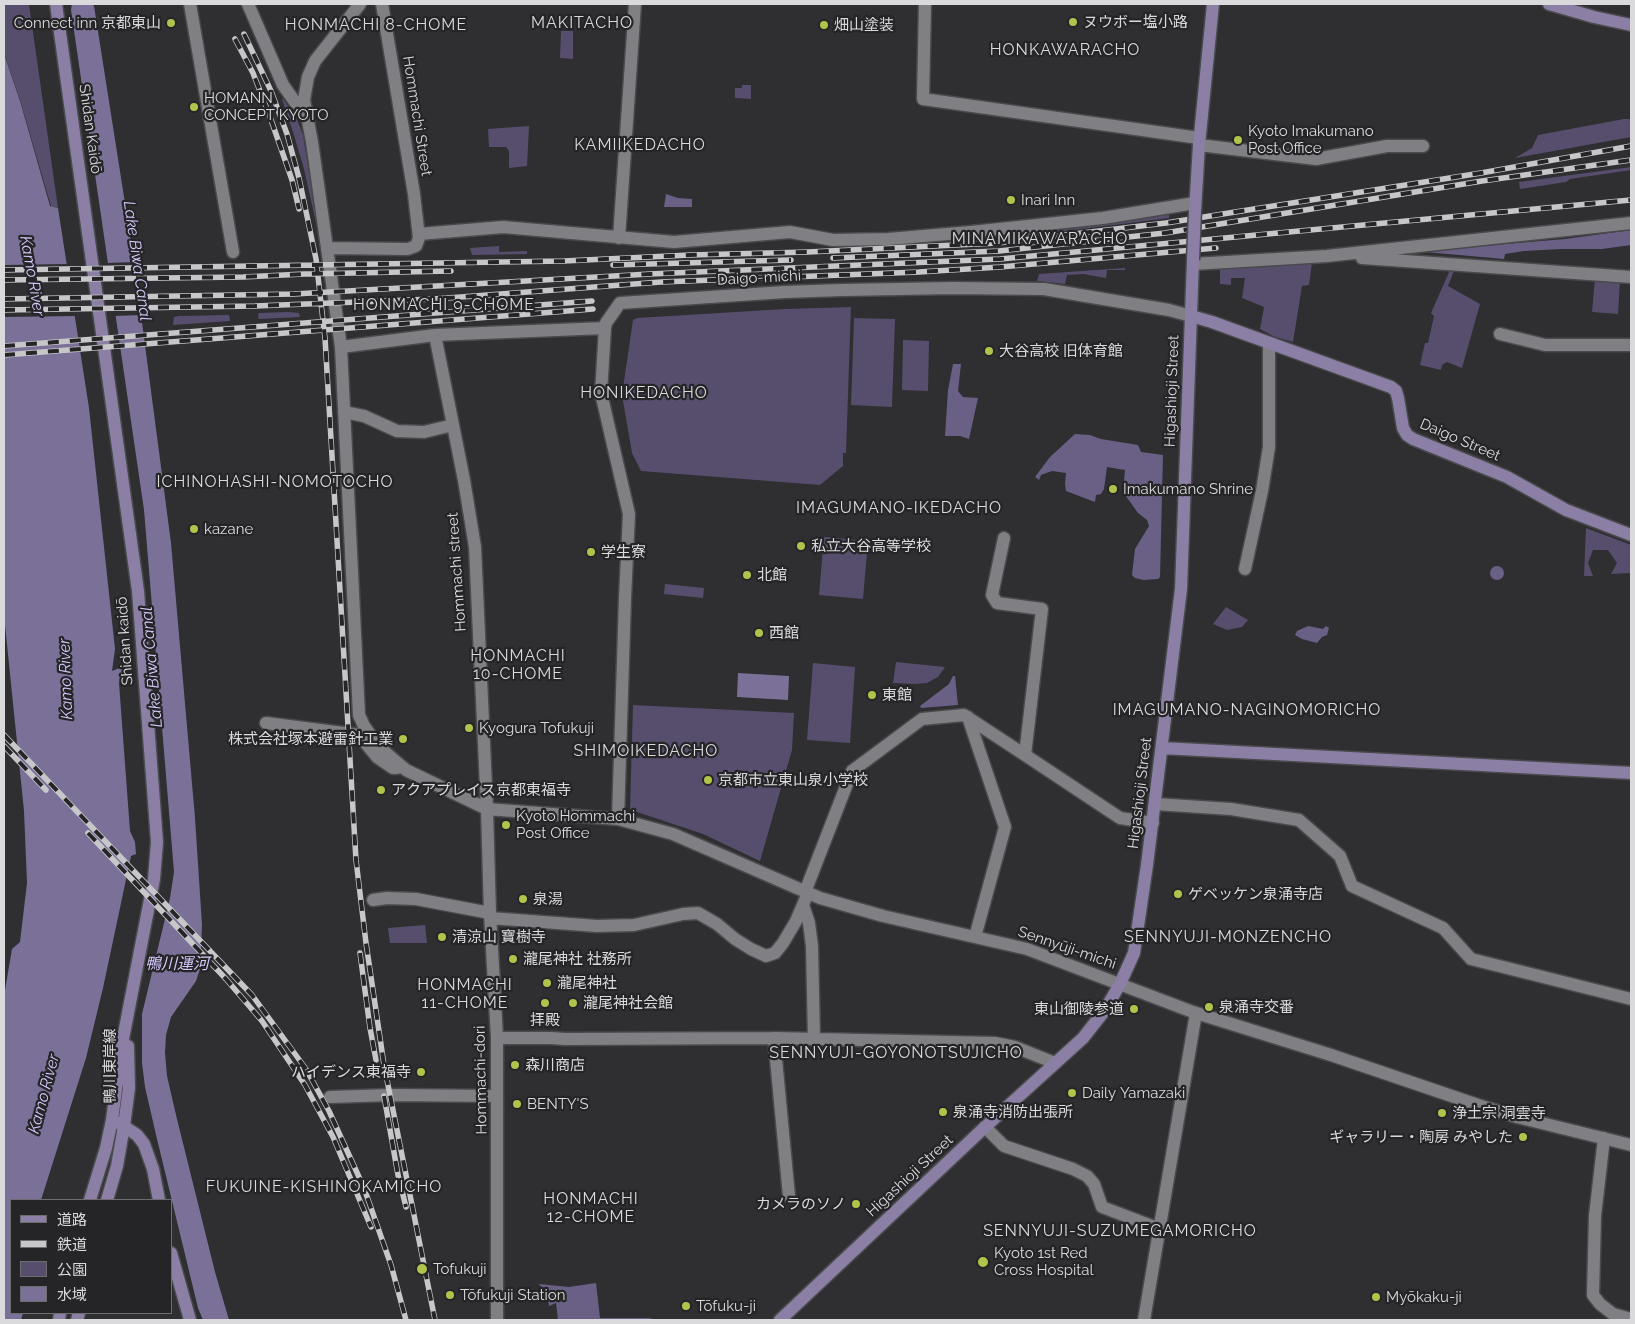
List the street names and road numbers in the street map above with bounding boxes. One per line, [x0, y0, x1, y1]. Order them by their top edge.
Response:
street label: Hommachi Street [399, 55, 435, 177]
street label: Shidan Kaidō [75, 83, 105, 175]
street label: Daigo-michi [717, 267, 801, 289]
street label: Higashioji Street [1161, 335, 1183, 447]
street label: Daigo Street [1417, 415, 1503, 465]
street label: Hommachi street [444, 512, 470, 632]
street label: Shidan kaidō [113, 596, 137, 686]
street label: Higashioji Street [1124, 736, 1156, 850]
street label: Sennyūji-michi [1016, 923, 1118, 973]
street label: Hommachi-dori [471, 1025, 491, 1135]
street label: 鴨川東岸線 [101, 1029, 119, 1103]
street label: Higashioji Street [863, 1131, 957, 1221]

